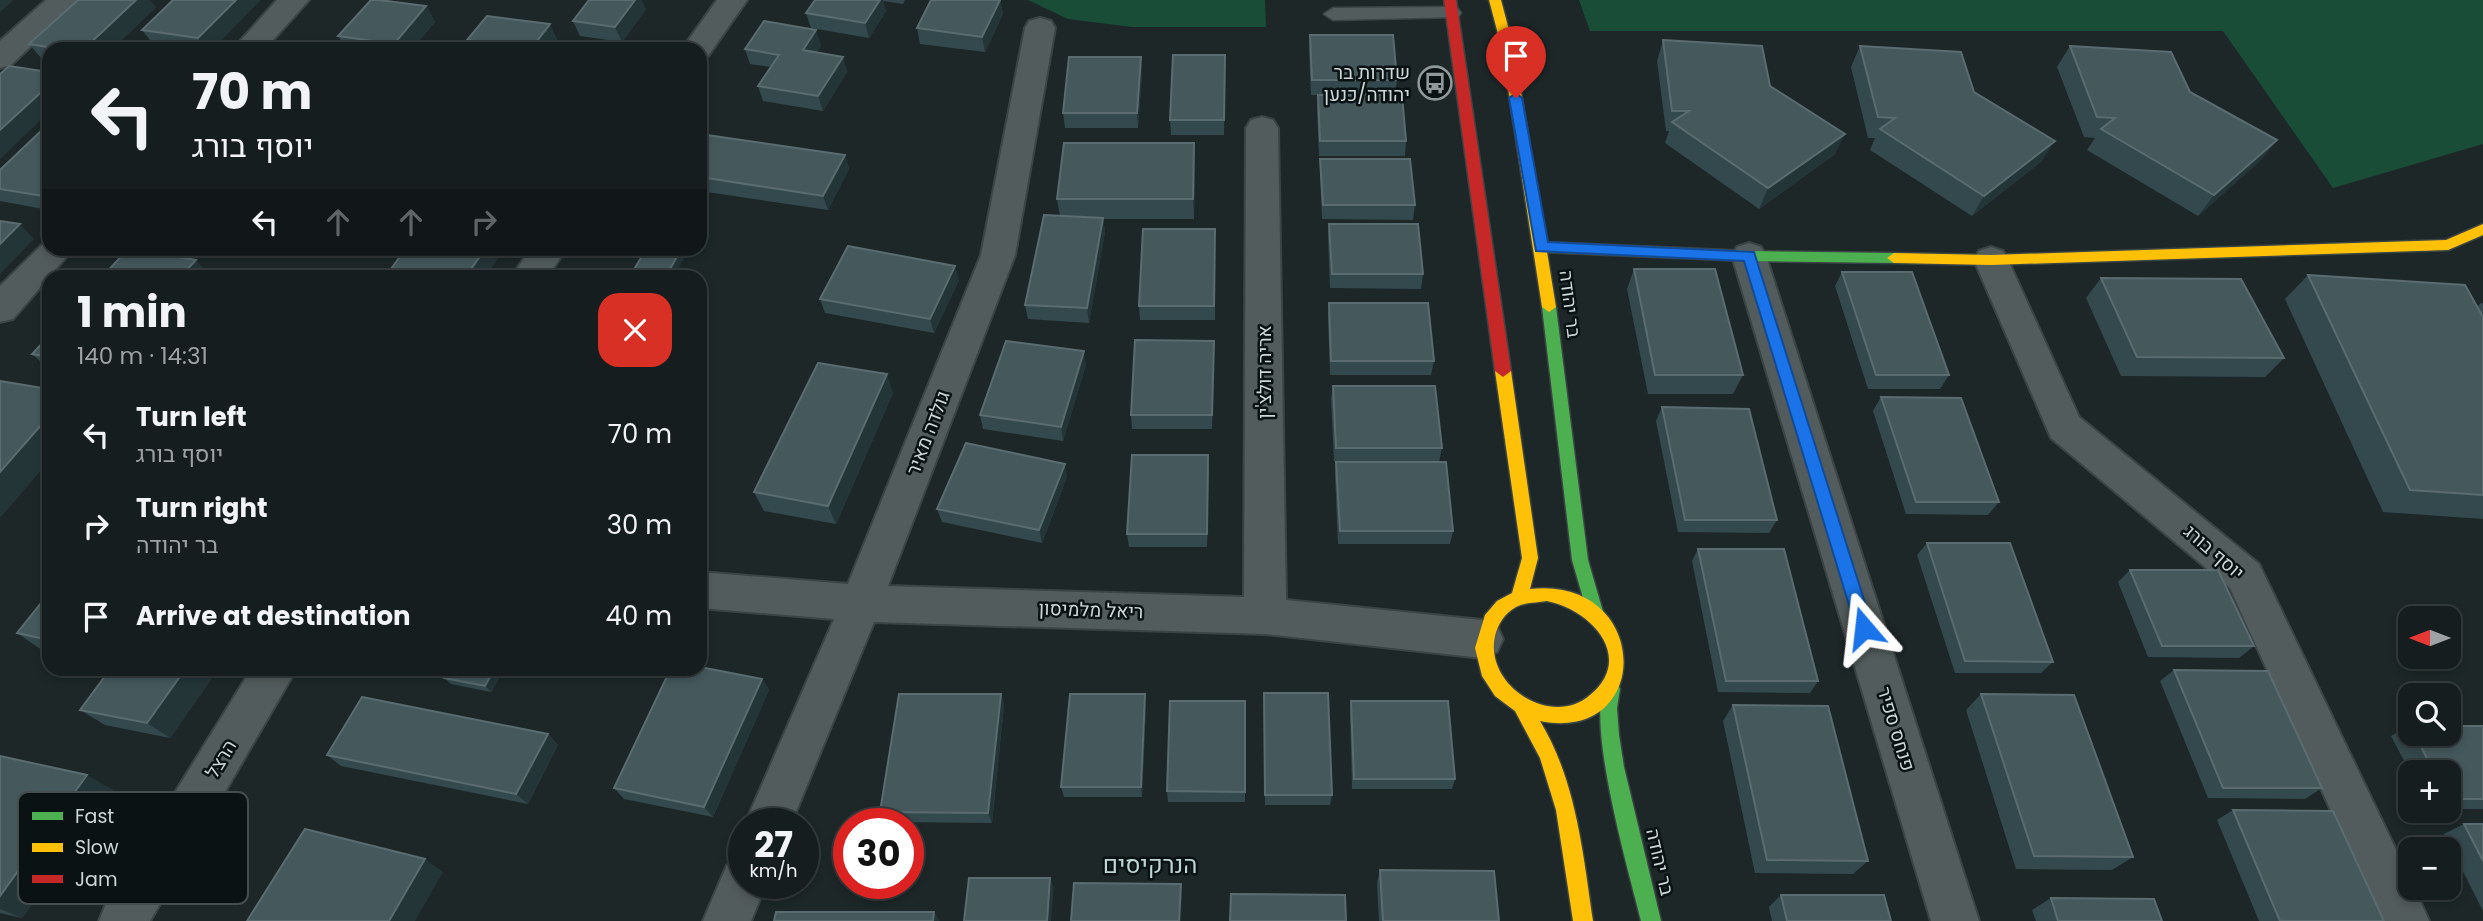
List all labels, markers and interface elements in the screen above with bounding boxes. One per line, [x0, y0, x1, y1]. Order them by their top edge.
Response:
pin [1486, 26, 1546, 98]
icon: arrive [1497, 37, 1535, 75]
text: 70 m [192, 58, 312, 126]
place label: שדרות בר יהודה/כנען [1324, 59, 1410, 108]
bus stop icon: שדרות בר יהודה/כנען [1416, 64, 1454, 102]
icon: left [77, 70, 168, 161]
text: יוסף בורג [192, 123, 313, 168]
icon: left [246, 203, 284, 241]
icon: ahead [319, 203, 357, 241]
icon: ahead [392, 203, 430, 241]
icon: right [465, 203, 503, 241]
street label: בר יהודה [1552, 269, 1588, 339]
text: 1 min [77, 283, 187, 342]
button: close [598, 293, 672, 367]
street label: אריה דולצ'ין [1251, 325, 1278, 419]
text: 140 m · 14:31 [77, 340, 208, 372]
street label: גולדה מאיר [900, 387, 956, 479]
text: Turn left [136, 399, 247, 435]
icon: left [77, 416, 115, 454]
text: 70 m [608, 416, 672, 452]
text: יוסף בורג [136, 438, 223, 470]
text: Turn right [136, 490, 268, 526]
icon: right [77, 507, 115, 545]
text: 30 m [607, 507, 672, 543]
street label: יוסף בורג [2178, 518, 2250, 586]
text: בר יהודה [136, 529, 218, 561]
position arrow [1827, 591, 1901, 665]
street label: ריאל מלמיסון [1038, 595, 1144, 625]
icon: arrive [77, 598, 115, 636]
text: Arrive at destination [136, 598, 411, 634]
text: 40 m [606, 598, 672, 634]
north arrow [2398, 606, 2460, 668]
map controls [2398, 606, 2461, 900]
button: search [2398, 683, 2461, 746]
street label: פנחס ספיר [1870, 684, 1922, 774]
street label: הרצל [199, 735, 243, 783]
button: + [2398, 760, 2461, 823]
legend [18, 792, 248, 904]
text: Fast [75, 803, 114, 830]
speed limit sign: 30 [833, 808, 924, 899]
text: 27 [754, 820, 793, 869]
street label: בר יהודה [1639, 826, 1681, 898]
text: Slow [75, 834, 119, 861]
button: − [2398, 837, 2461, 900]
district label: הנרקיסים [1103, 848, 1197, 881]
text: km/h [750, 858, 797, 883]
text: Jam [75, 866, 117, 893]

